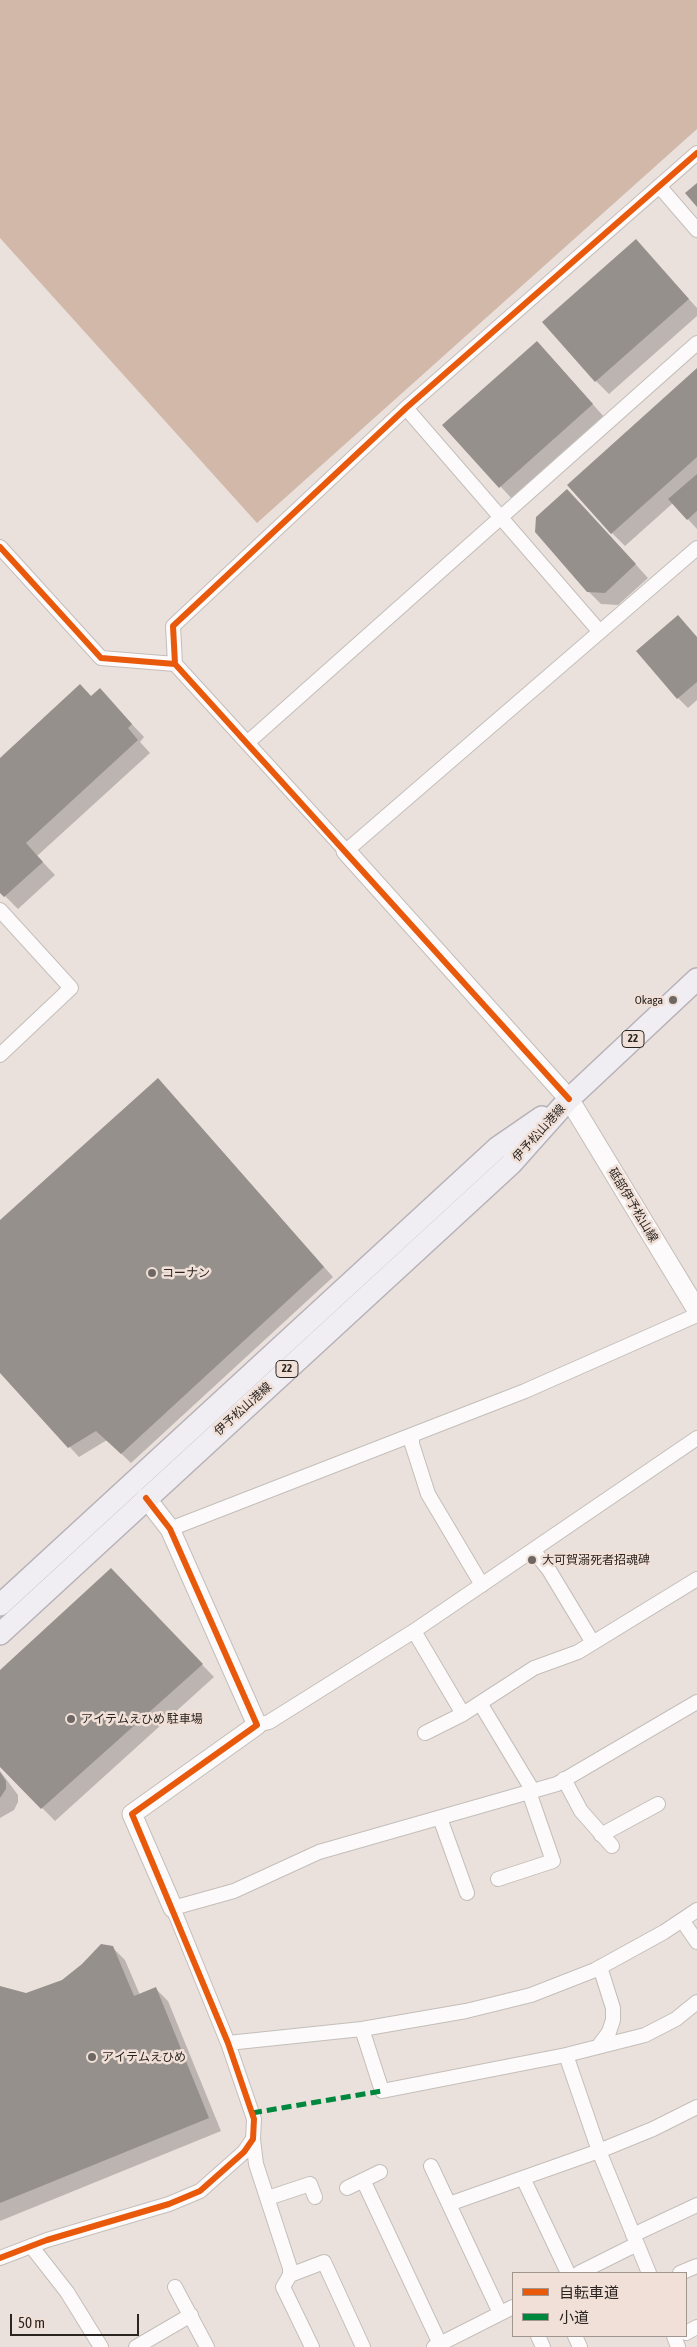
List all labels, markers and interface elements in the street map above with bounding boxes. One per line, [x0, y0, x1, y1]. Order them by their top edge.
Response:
place label: Okaga [635, 993, 663, 1007]
marker: Okaga [667, 994, 679, 1006]
road number: 22 [622, 1030, 644, 1048]
street label: 伊予松山港線 [510, 1101, 568, 1165]
street label: 砥部伊予松山線 [605, 1165, 661, 1245]
place label: コーナン [162, 1266, 210, 1280]
marker: コーナン [146, 1267, 158, 1279]
road number: 22 [276, 1360, 298, 1378]
street label: 伊予松山港線 [211, 1380, 275, 1438]
place label: 大可賀溺死者招魂碑 [542, 1553, 650, 1567]
marker: 大可賀溺死者招魂碑 [526, 1554, 538, 1566]
place label: アイテムえひめ 駐車場 [81, 1712, 203, 1726]
marker: アイテムえひめ 駐車場 [65, 1713, 77, 1725]
place label: アイテムえひめ [102, 2050, 186, 2064]
marker: アイテムえひめ [86, 2051, 98, 2063]
legend [512, 2272, 687, 2337]
text: 自転車道 [559, 2284, 619, 2301]
scale bar [12, 2304, 141, 2336]
text: 小道 [559, 2309, 589, 2326]
text: 50 m [18, 2314, 45, 2331]

